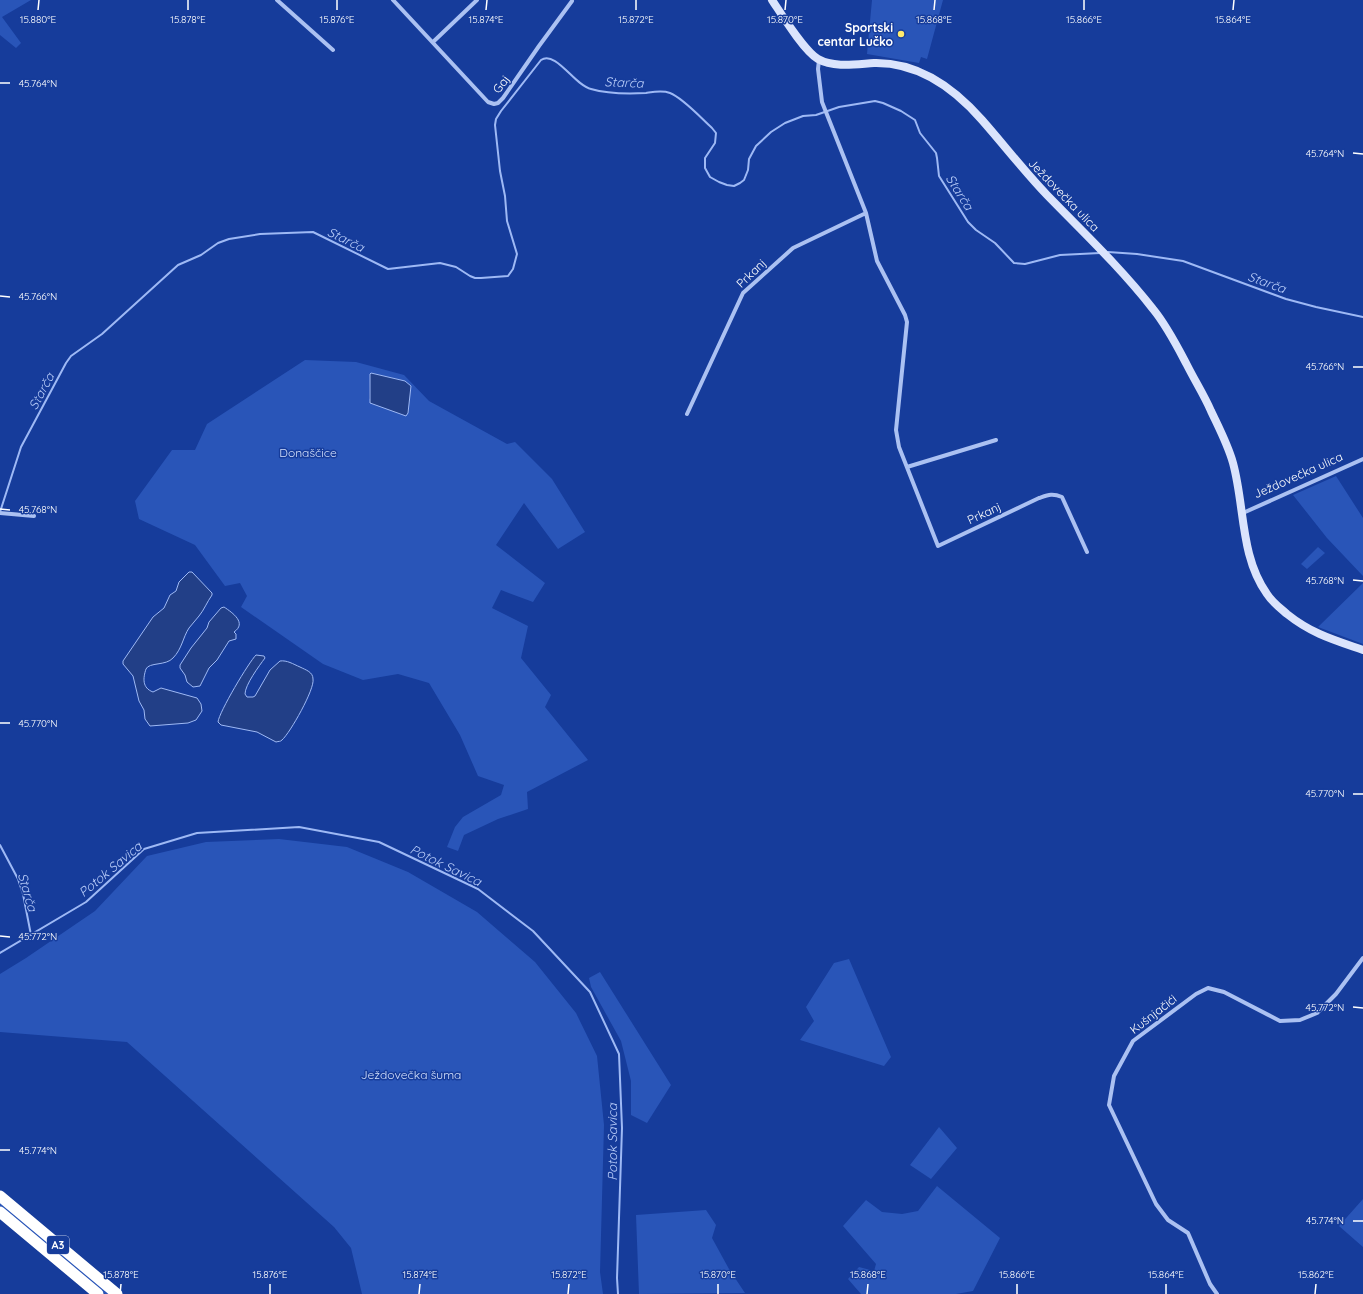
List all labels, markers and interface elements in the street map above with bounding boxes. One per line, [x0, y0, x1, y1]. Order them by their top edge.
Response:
text: 15.880°E [20, 13, 57, 26]
text: 15.878°E [170, 13, 206, 26]
text: 15.876°E [319, 13, 355, 26]
text: 15.874°E [469, 13, 504, 26]
text: 15.872°E [618, 13, 654, 26]
text: 15.870°E [767, 13, 803, 26]
text: 15.868°E [916, 13, 952, 26]
text: 15.866°E [1066, 13, 1102, 26]
text: 15.864°E [1215, 13, 1251, 26]
place label: Sportski centar Lučko [817, 20, 893, 49]
marker: Sportski centar Lučko [896, 29, 906, 39]
street label: Gaj [489, 72, 513, 96]
water label: Starča [604, 73, 645, 91]
text: 45.764°N [19, 77, 57, 90]
text: 45.764°N [1306, 147, 1344, 160]
street label: Ježdovečka ulica [1025, 155, 1103, 235]
water label: Starča [943, 171, 978, 214]
water label: Starča [325, 223, 368, 255]
street label: Prkanj [733, 255, 769, 291]
water label: Starča [1246, 268, 1289, 297]
text: 45.766°N [19, 290, 57, 303]
text: 45.766°N [1306, 360, 1344, 373]
water label: Starča [25, 369, 58, 412]
park label: Donaščice [279, 445, 337, 460]
street label: Ježdovečka ulica [1251, 449, 1345, 501]
street label: Prkanj [965, 499, 1003, 527]
text: 45.768°N [19, 503, 57, 516]
text: 45.768°N [1306, 574, 1344, 587]
text: 45.770°N [18, 717, 58, 730]
text: 45.770°N [1305, 787, 1345, 800]
water label: Potok Savica [75, 837, 146, 900]
water label: Potok Savica [408, 841, 485, 890]
water label: Starča [15, 871, 41, 914]
text: 45.772°N [19, 930, 57, 943]
street label: Kušnjačići [1127, 991, 1179, 1037]
text: 45.772°N [1306, 1001, 1344, 1014]
park label: Ježdovečka šuma [361, 1067, 461, 1082]
water label: Potok Savica [604, 1102, 620, 1181]
text: 45.774°N [19, 1144, 57, 1157]
text: 45.774°N [1306, 1214, 1344, 1227]
road number: A3 [47, 1236, 69, 1254]
text: 15.878°E [103, 1268, 139, 1281]
text: 15.876°E [252, 1268, 288, 1281]
text: 15.874°E [403, 1268, 438, 1281]
text: 15.872°E [551, 1268, 587, 1281]
text: 15.870°E [700, 1268, 736, 1281]
text: 15.868°E [850, 1268, 886, 1281]
text: 15.866°E [999, 1268, 1035, 1281]
text: 15.864°E [1148, 1268, 1184, 1281]
text: 15.862°E [1298, 1268, 1334, 1281]

